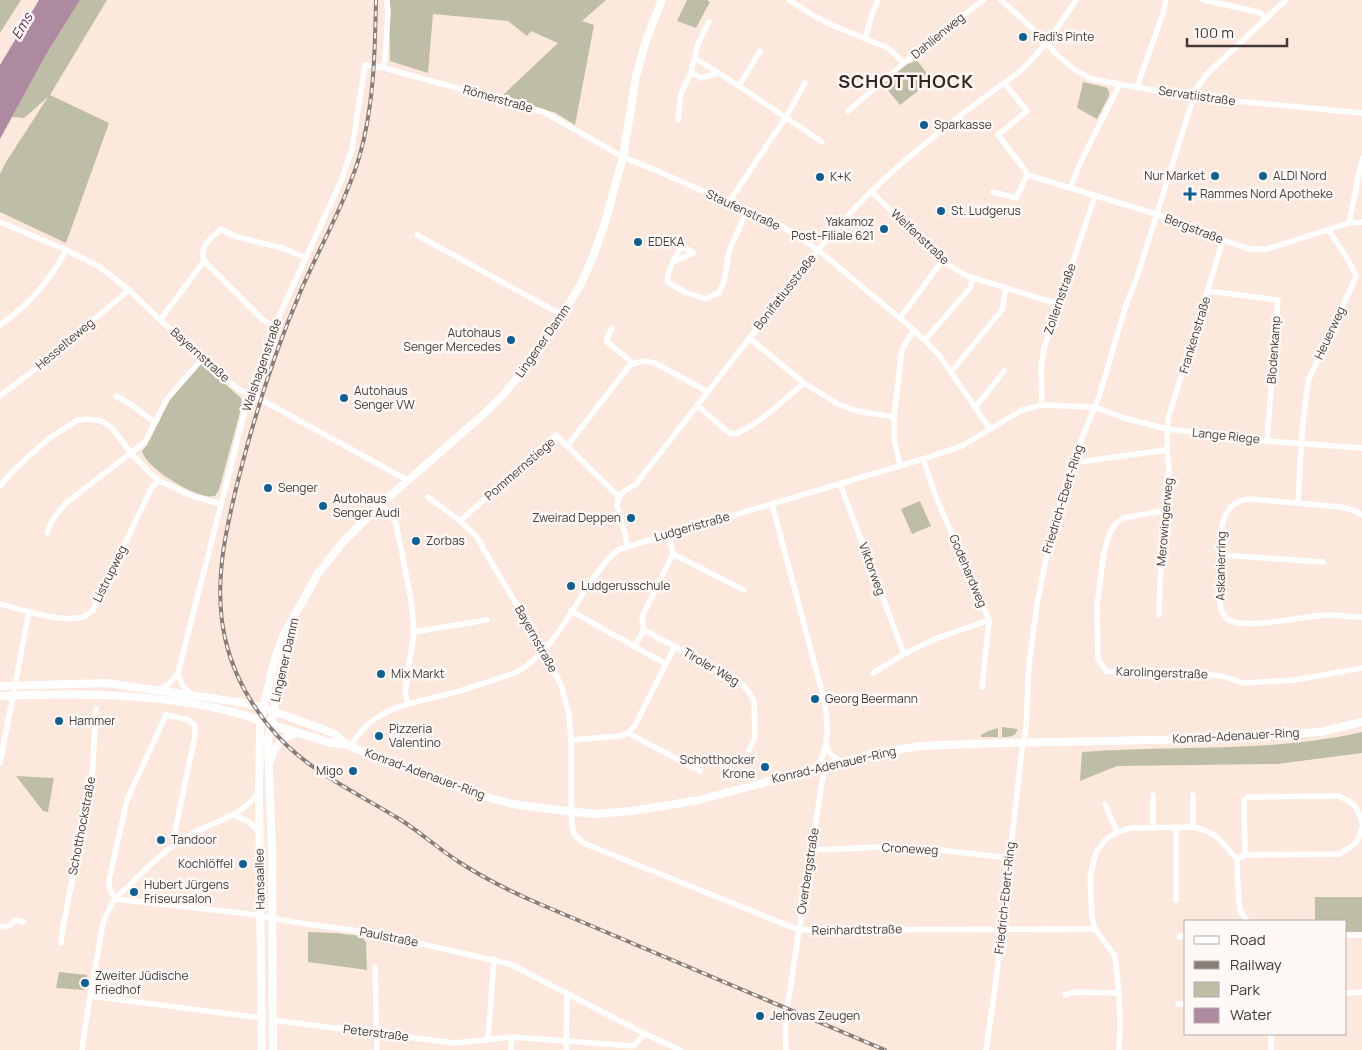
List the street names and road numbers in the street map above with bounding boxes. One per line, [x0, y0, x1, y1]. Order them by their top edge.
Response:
street label: Dahlienweg [907, 9, 968, 63]
street label: Römerstraße [461, 80, 535, 117]
street label: Servatiistraße [1157, 82, 1237, 109]
street label: Staufenstraße [703, 185, 783, 234]
street label: Welfenstraße [887, 205, 953, 268]
street label: Bergstraße [1162, 210, 1226, 248]
street label: Bonifatiusstraße [750, 250, 820, 333]
street label: Zollernstraße [1039, 261, 1080, 337]
street label: Frankenstraße [1175, 294, 1214, 375]
street label: Lingener Damm [511, 301, 574, 381]
street label: Heuerweg [1310, 303, 1349, 362]
street label: Hesselteweg [32, 314, 98, 373]
street label: Blodenkamp [1263, 315, 1284, 385]
street label: Walshagenstraße [238, 316, 285, 414]
street label: Bayernstraße [167, 323, 234, 386]
street label: Lange Riege [1191, 423, 1261, 448]
street label: Pommernstiege [481, 433, 559, 504]
street label: Friedrich-Ebert-Ring [1038, 442, 1087, 555]
street label: Merowingerweg [1152, 477, 1177, 567]
street label: Ludgeristraße [652, 508, 732, 545]
street label: Askanierring [1211, 531, 1230, 601]
street label: Godehardweg [945, 532, 992, 610]
street label: Viktorweg [855, 540, 890, 598]
street label: Listrupweg [88, 542, 131, 605]
street label: Bayernstraße [511, 602, 562, 675]
street label: Lingener Damm [267, 616, 302, 704]
street label: Tiroler Weg [680, 644, 743, 690]
street label: Karolingerstraße [1116, 662, 1208, 683]
street label: Konrad-Adenauer-Ring [1172, 724, 1300, 747]
street label: Konrad-Adenauer-Ring [770, 742, 898, 787]
street label: Konrad-Adenauer-Ring [363, 744, 488, 803]
street label: Schotthockstraße [64, 775, 99, 877]
street label: Overbergstraße [792, 827, 823, 915]
street label: Croneweg [881, 839, 939, 858]
street label: Friedrich-Ebert-Ring [990, 841, 1019, 955]
street label: Hansaallee [250, 848, 269, 910]
street label: Reinhardtstraße [812, 920, 902, 939]
street label: Paulstraße [358, 922, 420, 951]
street label: Peterstraße [342, 1020, 410, 1045]

